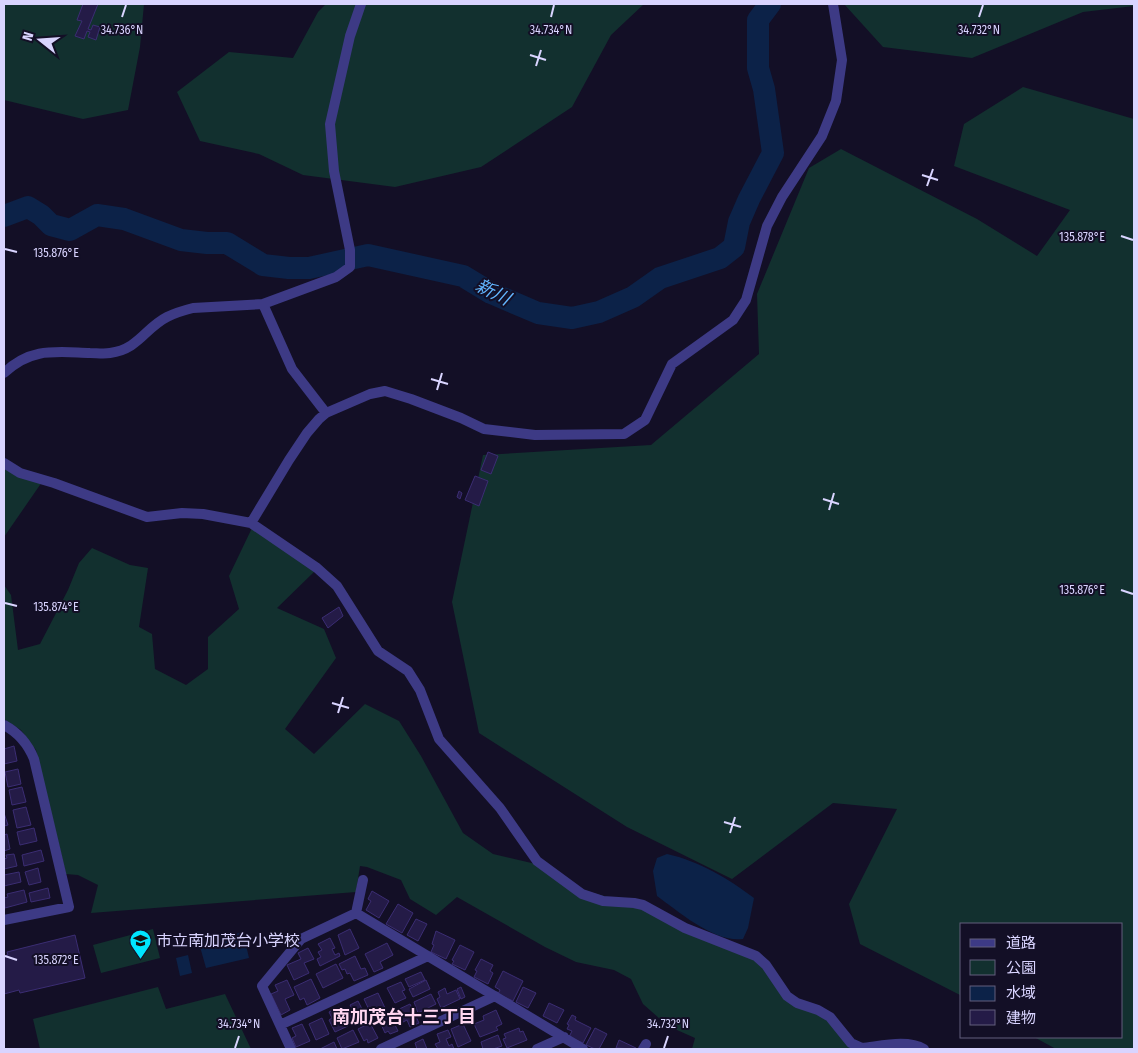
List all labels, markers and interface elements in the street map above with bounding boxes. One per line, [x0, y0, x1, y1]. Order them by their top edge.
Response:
north arrow [15, 15, 65, 65]
text: 34.736°N [101, 23, 143, 37]
text: 34.734°N [530, 23, 572, 37]
text: 34.732°N [958, 23, 1000, 37]
text: N [19, 30, 37, 43]
text: 135.878°E [1059, 230, 1105, 244]
text: 135.876°E [33, 246, 79, 260]
water label: 新川 [472, 274, 516, 311]
text: 135.876°E [1059, 583, 1105, 597]
text: 135.874°E [33, 600, 79, 614]
legend [960, 923, 1123, 1038]
school or university icon: 市立南加茂台小学校 [128, 928, 152, 959]
place label: 市立南加茂台小学校 [156, 931, 300, 950]
text: 道路 [1006, 934, 1036, 952]
text: 135.872°E [33, 953, 79, 967]
text: 公園 [1006, 959, 1036, 977]
text: 水域 [1006, 984, 1036, 1002]
district label: 南加茂台十三丁目 [332, 1006, 476, 1028]
text: 建物 [1006, 1009, 1036, 1027]
text: 34.734°N [218, 1017, 260, 1031]
text: 34.732°N [647, 1017, 689, 1031]

